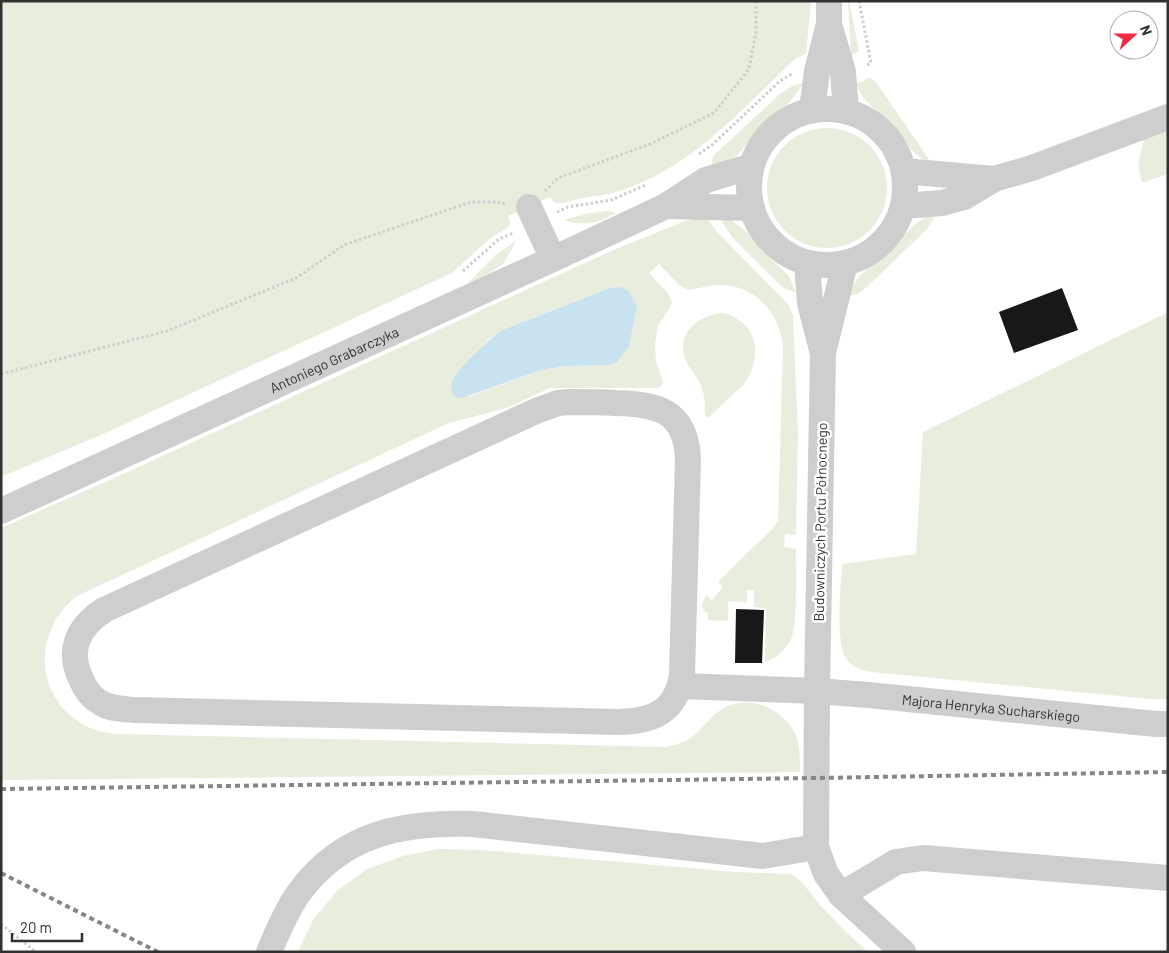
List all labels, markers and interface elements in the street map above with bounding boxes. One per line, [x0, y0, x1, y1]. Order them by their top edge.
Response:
north arrow [1109, 10, 1159, 60]
text: N [1137, 23, 1156, 38]
street label: Antoniego Grabarczyka [267, 322, 401, 396]
street label: Budowniczych Portu Północnego [810, 422, 830, 622]
street label: Majora Henryka Sucharskiego [901, 690, 1081, 725]
scale bar [12, 910, 82, 942]
text: 20 m [20, 918, 52, 936]

